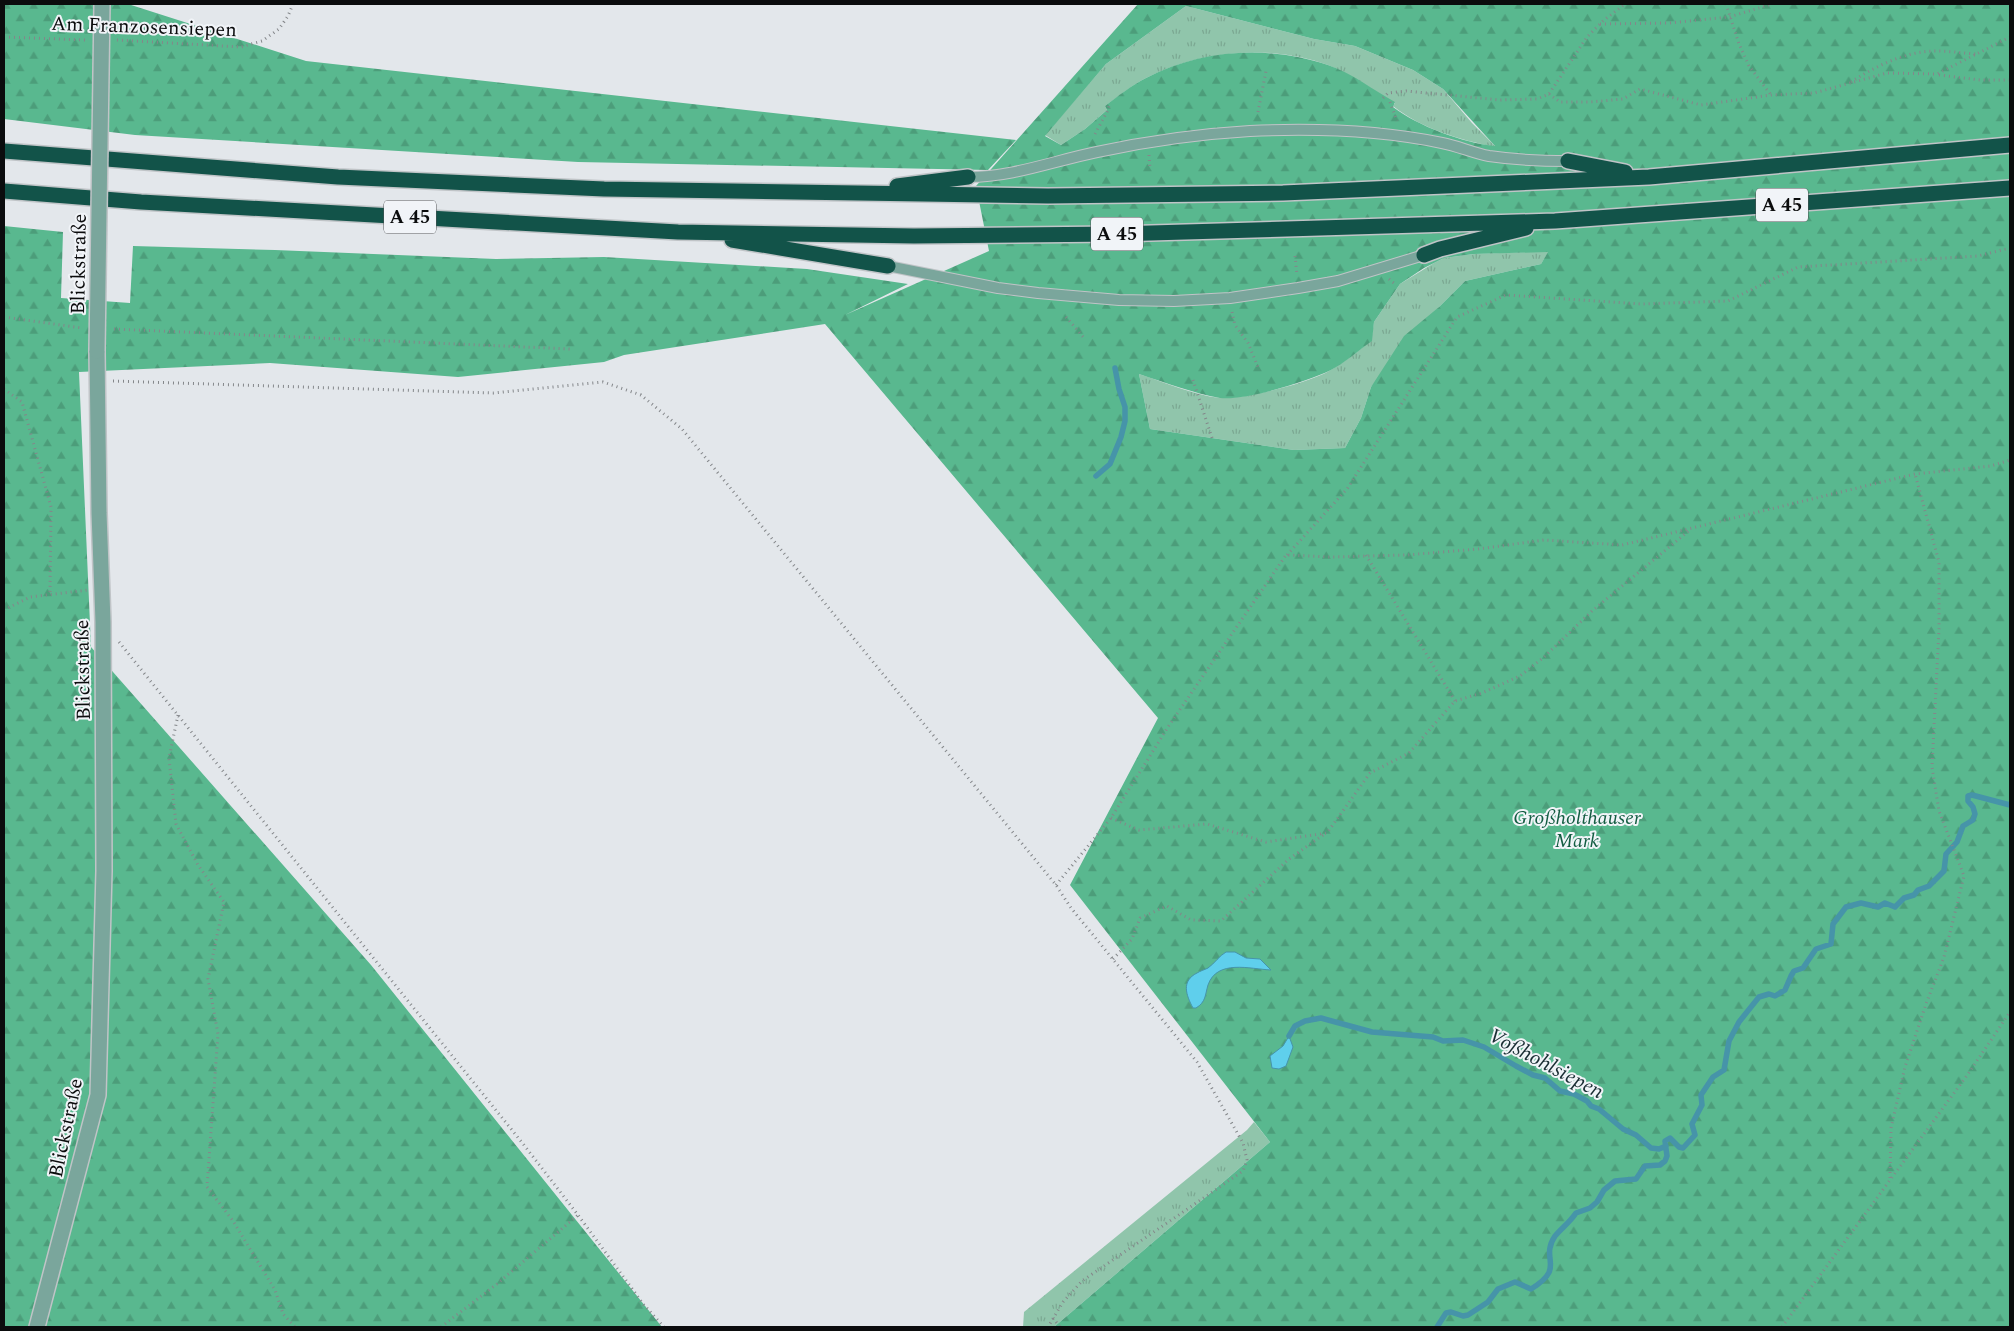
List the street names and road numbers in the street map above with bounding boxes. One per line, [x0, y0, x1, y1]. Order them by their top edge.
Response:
street label: Am Franzosensiepen [51, 9, 237, 45]
road number: A 45 [1756, 188, 1808, 222]
road number: A 45 [384, 200, 436, 233]
street label: Blickstraße [63, 213, 95, 315]
road number: A 45 [1091, 218, 1143, 250]
street label: Blickstraße [67, 619, 99, 721]
street label: Blickstraße [41, 1076, 91, 1180]

